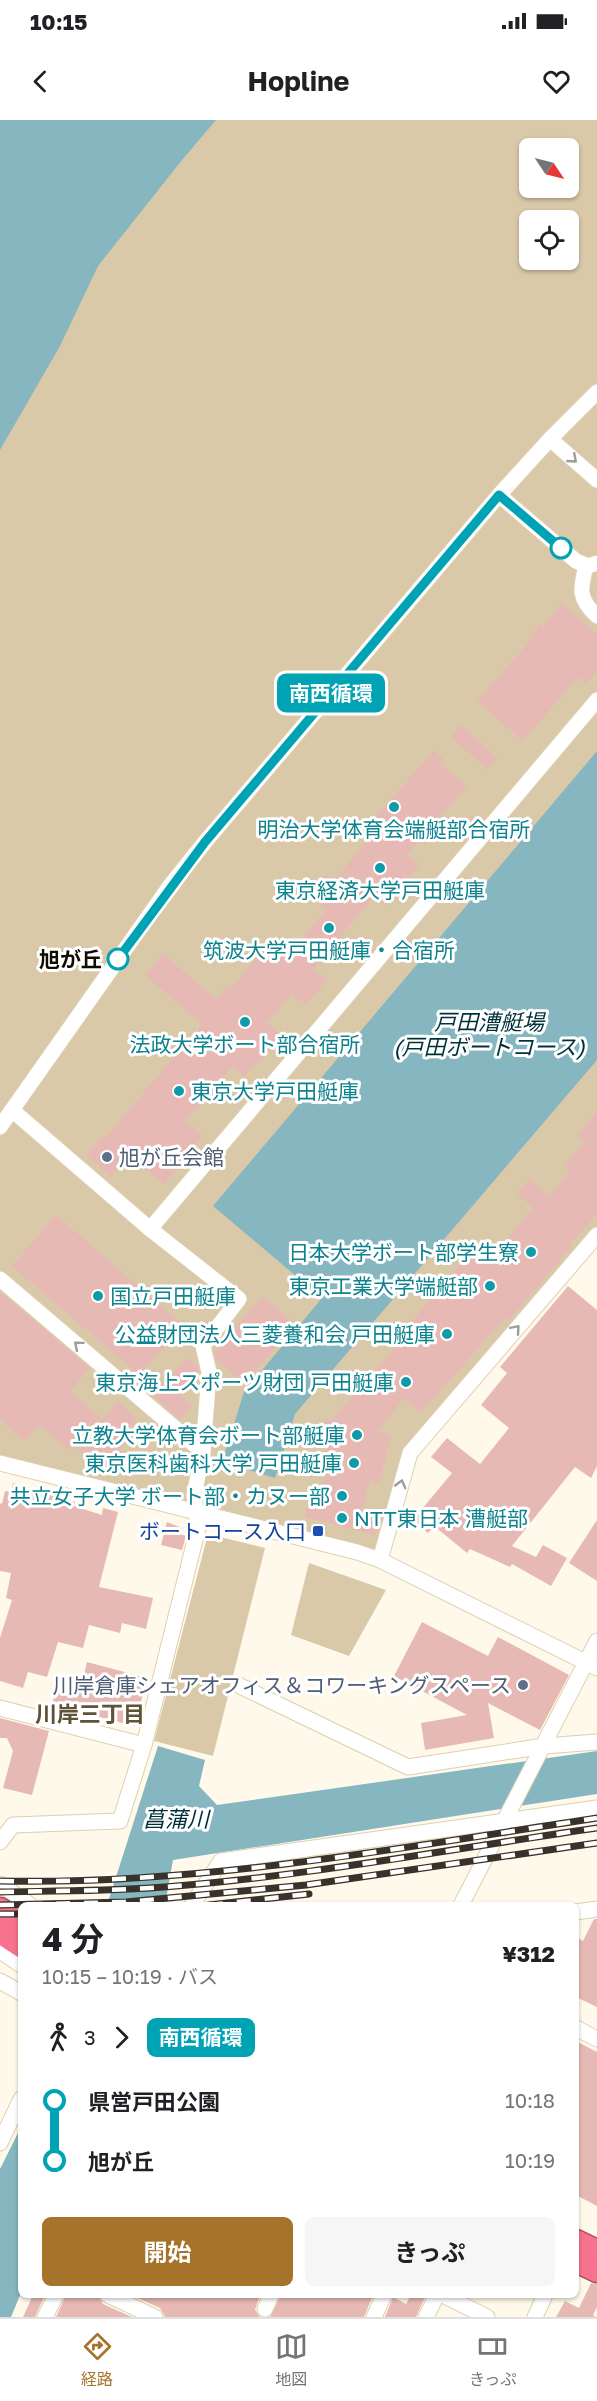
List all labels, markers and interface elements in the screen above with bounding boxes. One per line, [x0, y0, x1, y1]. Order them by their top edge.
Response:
text: 10:15 [30, 8, 87, 35]
icon: back [24, 65, 57, 98]
text: Hopline [247, 65, 350, 97]
icon: heart [540, 65, 573, 98]
north arrow [519, 138, 579, 198]
map controls [519, 138, 579, 270]
button: locate [519, 210, 579, 270]
one-way arrow [567, 452, 577, 463]
unlabelled marker [550, 537, 572, 559]
line badge: 南西循環 [289, 674, 373, 712]
text: 南西循環 [289, 680, 373, 706]
marker: 明治大学体育会端艇部合宿所 [387, 800, 401, 814]
place label: 明治大学体育会端艇部合宿所 [258, 816, 531, 842]
marker: 東京経済大学戸田艇庫 [373, 861, 387, 875]
place label: 東京経済大学戸田艇庫 [275, 877, 485, 903]
marker: 筑波大学戸田艇庫・合宿所 [322, 921, 336, 935]
place label: 筑波大学戸田艇庫・合宿所 [203, 937, 455, 963]
place label: 旭が丘 [39, 946, 102, 972]
marker: 旭が丘 [107, 948, 129, 970]
water label: 戸田漕艇場 (戸田ボートコース) [393, 1008, 585, 1060]
marker: 法政大学ボート部合宿所 [238, 1015, 252, 1029]
place label: 法政大学ボート部合宿所 [130, 1031, 361, 1057]
place label: 東京大学戸田艇庫 [191, 1078, 359, 1104]
marker: 東京大学戸田艇庫 [172, 1084, 186, 1098]
place label: 旭が丘会館 [119, 1144, 224, 1170]
marker: 旭が丘会館 [100, 1150, 114, 1164]
place label: 日本大学ボート部学生寮 [288, 1239, 519, 1265]
marker: 日本大学ボート部学生寮 [524, 1245, 538, 1259]
place label: 東京工業大学端艇部 [289, 1273, 478, 1299]
marker: 東京工業大学端艇部 [483, 1279, 497, 1293]
place label: 国立戸田艇庫 [110, 1283, 236, 1309]
marker: 国立戸田艇庫 [91, 1289, 105, 1303]
place label: 公益財団法人三菱養和会 戸田艇庫 [115, 1321, 435, 1347]
one-way arrow [509, 1325, 520, 1336]
marker: 公益財団法人三菱養和会 戸田艇庫 [440, 1327, 454, 1341]
one-way arrow [74, 1341, 85, 1352]
place label: 東京海上スポーツ財団 戸田艇庫 [95, 1369, 394, 1395]
marker: 東京海上スポーツ財団 戸田艇庫 [399, 1375, 413, 1389]
place label: 立教大学体育会ボート部艇庫 [72, 1422, 345, 1448]
marker: 立教大学体育会ボート部艇庫 [350, 1428, 364, 1442]
place label: 東京医科歯科大学 戸田艇庫 [85, 1450, 342, 1476]
marker: 東京医科歯科大学 戸田艇庫 [347, 1456, 361, 1470]
one-way arrow [394, 1479, 407, 1489]
place label: 共立女子大学 ボート部・カヌー部 [10, 1483, 330, 1509]
marker: 共立女子大学 ボート部・カヌー部 [335, 1489, 349, 1503]
place label: NTT東日本 漕艇部 [354, 1505, 528, 1531]
marker: NTT東日本 漕艇部 [335, 1511, 349, 1525]
place label: ボートコース入口 [139, 1518, 306, 1544]
marker: ボートコース入口 [311, 1524, 325, 1538]
place label: 川岸倉庫シェアオフィス＆コワーキングスペース [53, 1672, 511, 1698]
marker: 川岸倉庫シェアオフィス＆コワーキングスペース [516, 1678, 530, 1692]
district label: 川岸三丁目 [35, 1700, 145, 1727]
water label: 菖蒲川 [143, 1805, 211, 1832]
text: 4 分 [42, 1919, 104, 1958]
text: ¥312 [502, 1940, 555, 1967]
text: 10:15 – 10:19 · バス [42, 1964, 218, 1988]
icon: walk [42, 2021, 75, 2054]
icon: forward [105, 2021, 138, 2054]
text: 南西循環 [159, 2024, 243, 2050]
text: 3 [84, 2025, 96, 2049]
text: 県営戸田公園 [88, 2088, 220, 2115]
text: 10:18 [505, 2088, 555, 2112]
text: 旭が丘 [88, 2148, 154, 2175]
text: 10:19 [505, 2148, 555, 2172]
button: 開始 [42, 2217, 293, 2286]
button: きっぷ [305, 2217, 555, 2286]
tab: 経路 [81, 2330, 114, 2390]
tab: 地図 [275, 2330, 308, 2390]
tab: きっぷ [469, 2330, 516, 2390]

